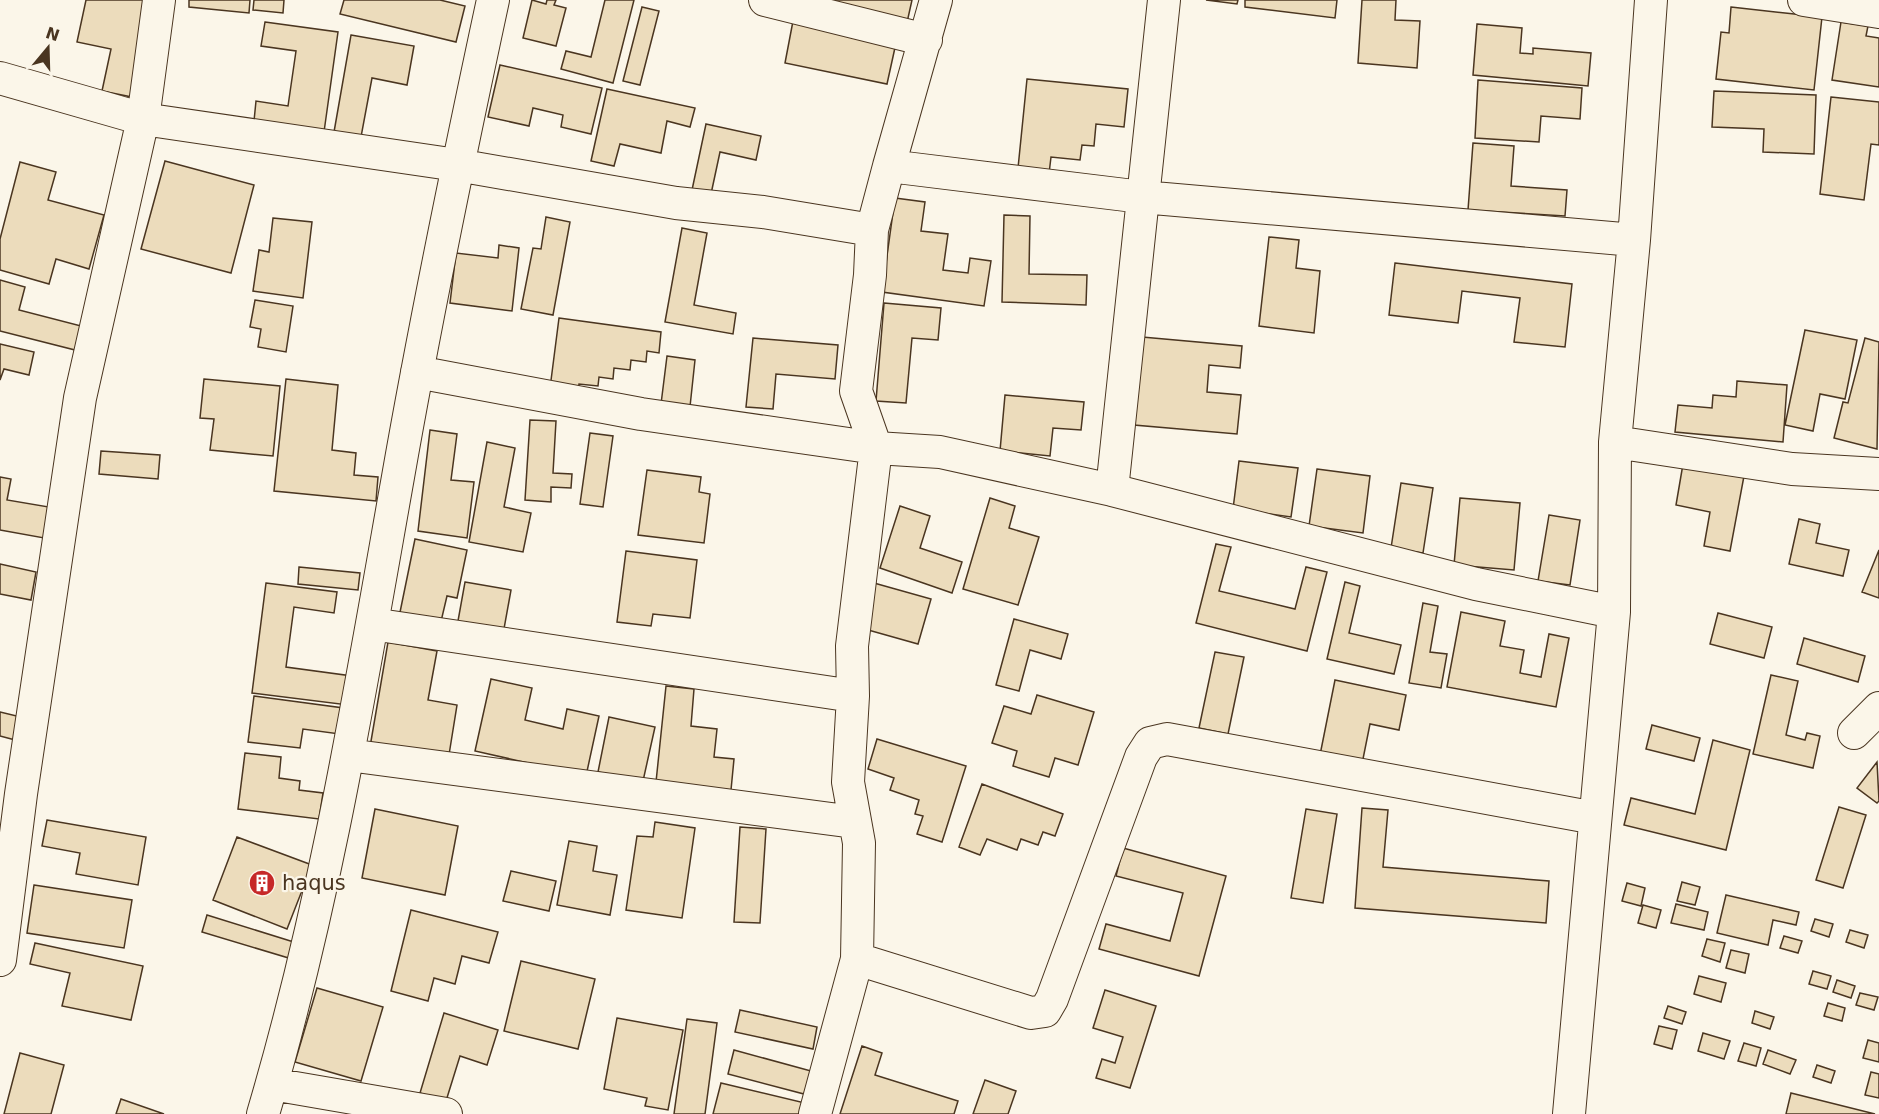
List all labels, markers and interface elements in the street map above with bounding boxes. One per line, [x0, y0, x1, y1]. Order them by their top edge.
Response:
north arrow [18, 18, 78, 78]
text: N [43, 23, 62, 45]
building icon: haqus [247, 868, 277, 898]
place label: haqus [282, 871, 346, 895]

